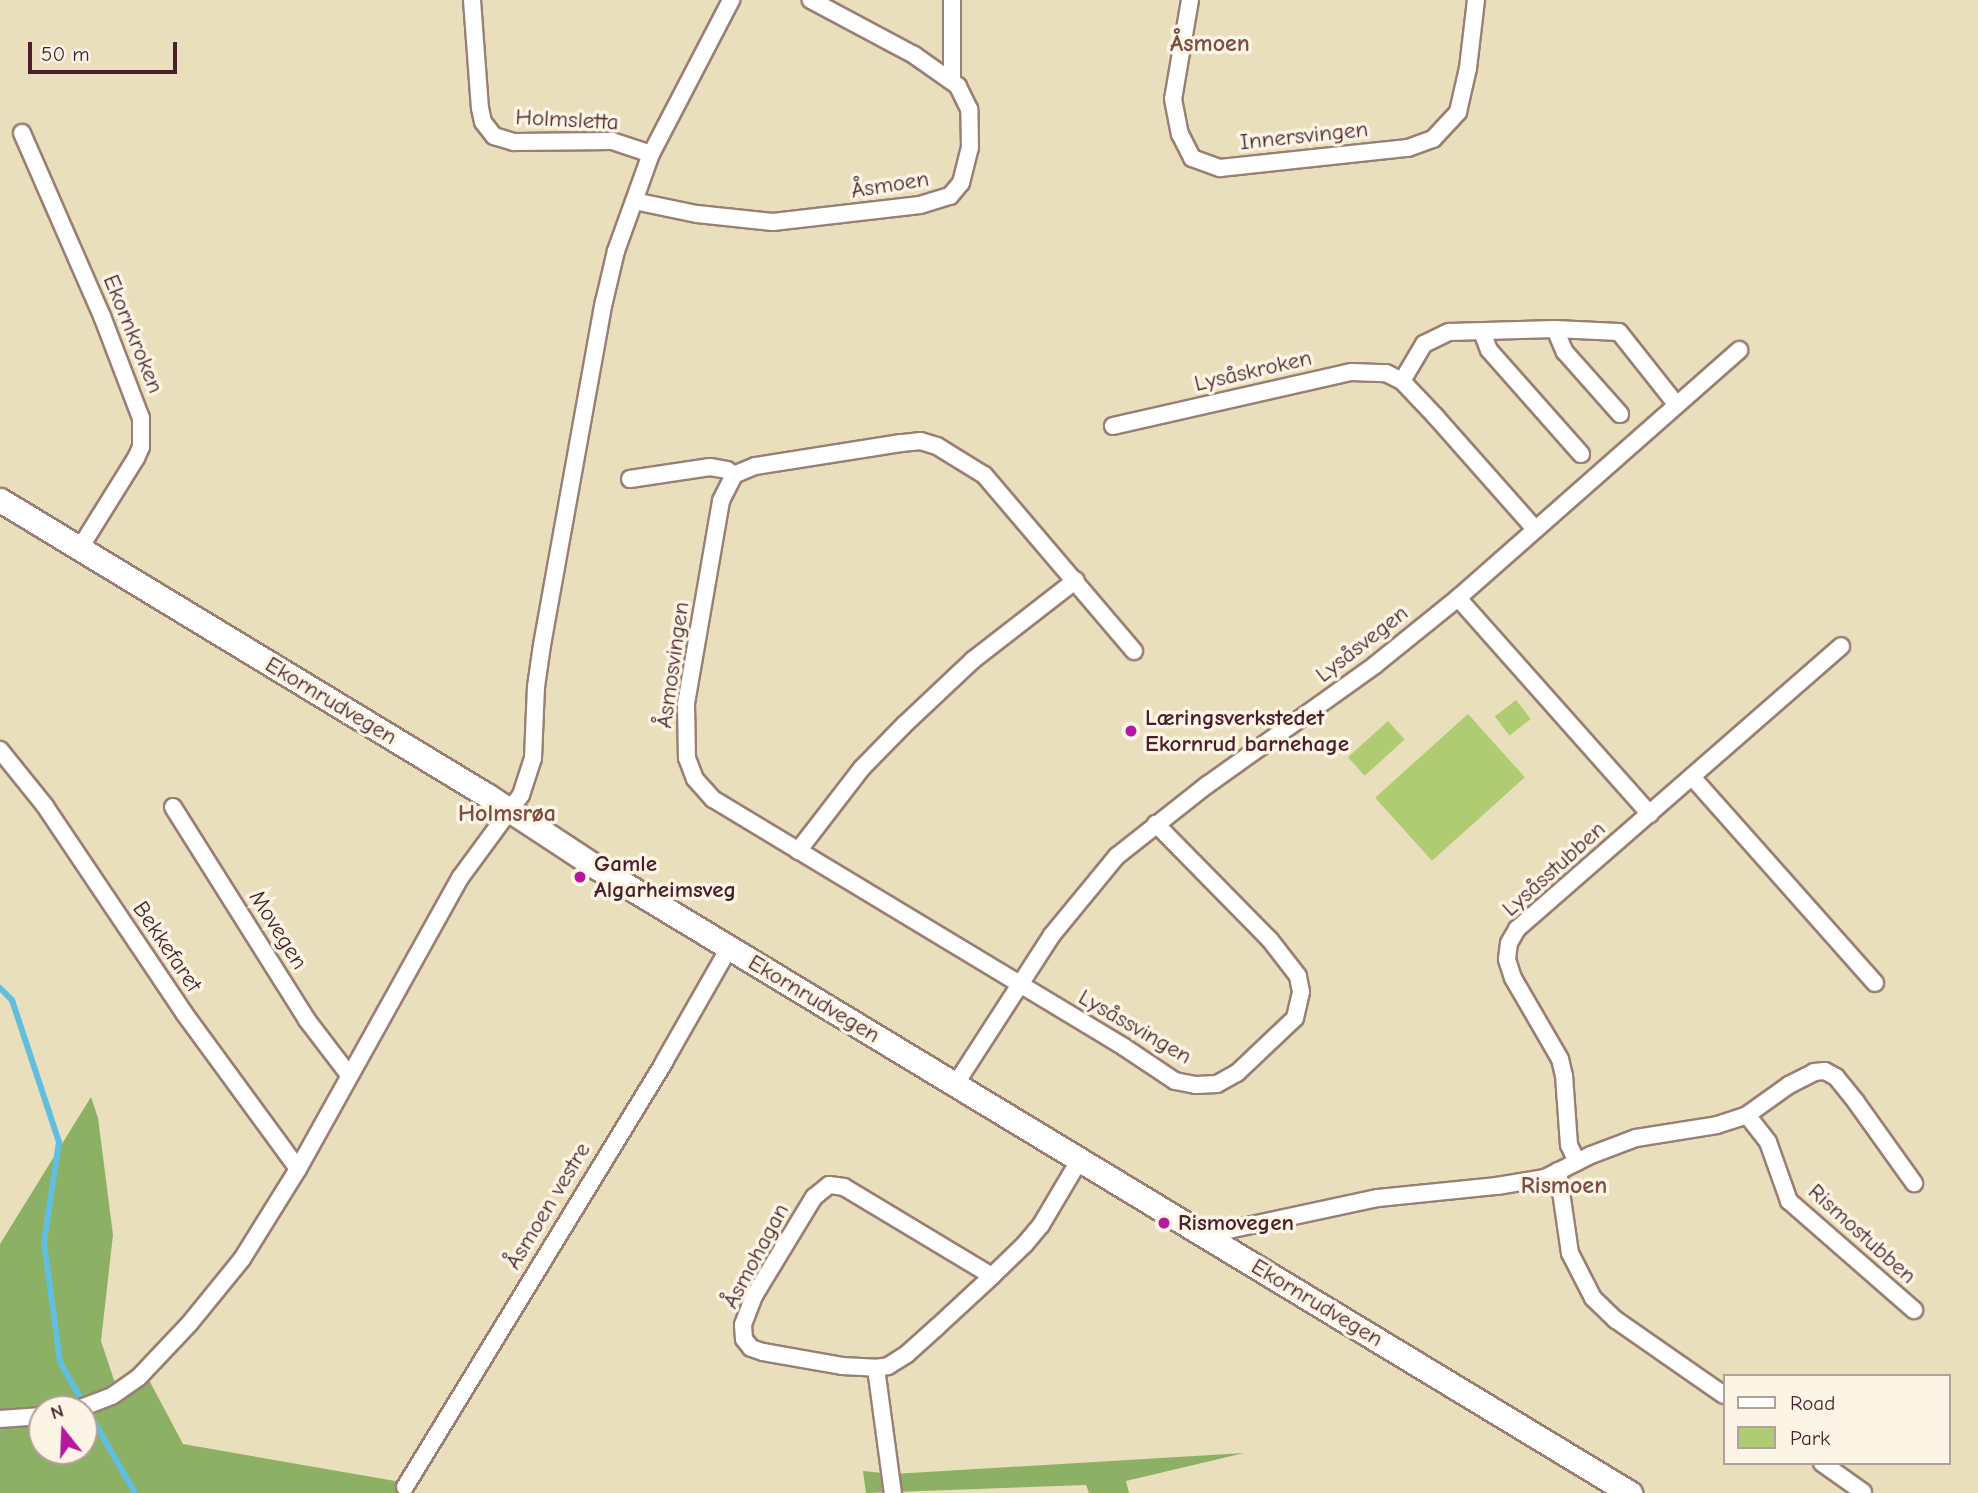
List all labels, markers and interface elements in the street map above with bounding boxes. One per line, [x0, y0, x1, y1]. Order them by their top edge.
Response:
scale bar [32, 28, 180, 72]
district label: Åsmoen [1170, 30, 1250, 58]
text: 50 m [41, 42, 90, 66]
street label: Holmsletta [515, 104, 619, 136]
street label: Innersvingen [1239, 116, 1369, 156]
street label: Åsmoen [849, 165, 931, 205]
street label: Ekornkroken [97, 271, 169, 397]
street label: Lysåskroken [1192, 344, 1314, 398]
street label: Lysåsvegen [1310, 599, 1414, 689]
street label: Åsmosvingen [650, 600, 696, 730]
street label: Ekornrudvegen [260, 651, 402, 751]
place label: Læringsverkstedet Ekornrud barnehage [1145, 704, 1349, 758]
marker: Læringsverkstedet Ekornrud barnehage [1123, 723, 1139, 739]
district label: Holmsrøa [458, 800, 556, 828]
street label: Lysåsstubben [1497, 815, 1611, 923]
place label: Gamle Algarheimsveg [594, 850, 736, 904]
marker: Gamle Algarheimsveg [572, 869, 588, 885]
street label: Movegen [243, 885, 313, 975]
street label: Bekkefaret [127, 896, 207, 998]
street label: Ekornrudvegen [743, 949, 885, 1049]
street label: Lysåssvingen [1073, 983, 1197, 1071]
street label: Åsmoen vestre [499, 1138, 597, 1274]
district label: Rismoen [1521, 1172, 1607, 1200]
street label: Rismostubben [1802, 1178, 1922, 1290]
street label: Åsmohagan [717, 1199, 795, 1313]
place label: Rismovegen [1178, 1209, 1294, 1237]
marker: Rismovegen [1156, 1215, 1172, 1231]
street label: Ekornrudvegen [1246, 1253, 1388, 1353]
legend [1722, 1374, 1950, 1465]
text: Road [1790, 1391, 1835, 1415]
north arrow [28, 1395, 98, 1465]
text: N [48, 1400, 66, 1424]
text: Park [1790, 1426, 1830, 1450]

